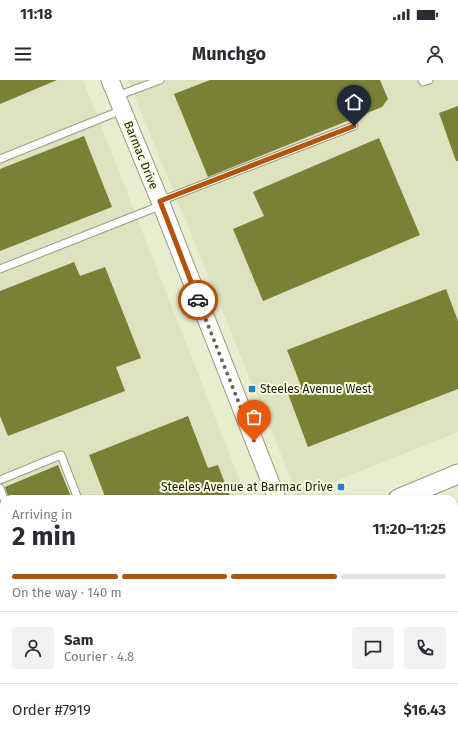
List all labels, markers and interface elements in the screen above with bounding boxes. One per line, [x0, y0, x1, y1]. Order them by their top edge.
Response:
text: 11:18 [20, 5, 52, 23]
icon: menu [12, 43, 34, 65]
text: Munchgo [192, 43, 266, 65]
icon: person [424, 43, 446, 65]
pin [337, 85, 371, 126]
icon: home [343, 91, 365, 113]
street label: Barmac Drive [121, 119, 161, 191]
courier [178, 280, 218, 320]
icon: car [187, 289, 209, 311]
place label: Steeles Avenue West [260, 382, 372, 396]
marker: Steeles Avenue West [247, 384, 257, 394]
pin [237, 400, 271, 441]
icon: bag [243, 406, 265, 428]
place label: Steeles Avenue at Barmac Drive [161, 480, 333, 494]
marker: Steeles Avenue at Barmac Drive [336, 482, 346, 492]
text: Arriving in [12, 507, 72, 522]
text: 11:20–11:25 [372, 520, 446, 538]
text: 2 min [12, 521, 76, 552]
text: On the way · 140 m [12, 585, 122, 600]
button: person [12, 627, 54, 669]
button: chat [352, 627, 394, 669]
button: phone [404, 627, 446, 669]
text: Sam [64, 631, 93, 649]
text: Courier · 4.8 [64, 649, 134, 664]
text: Order #7919 [12, 701, 91, 719]
text: $16.43 [404, 701, 446, 719]

